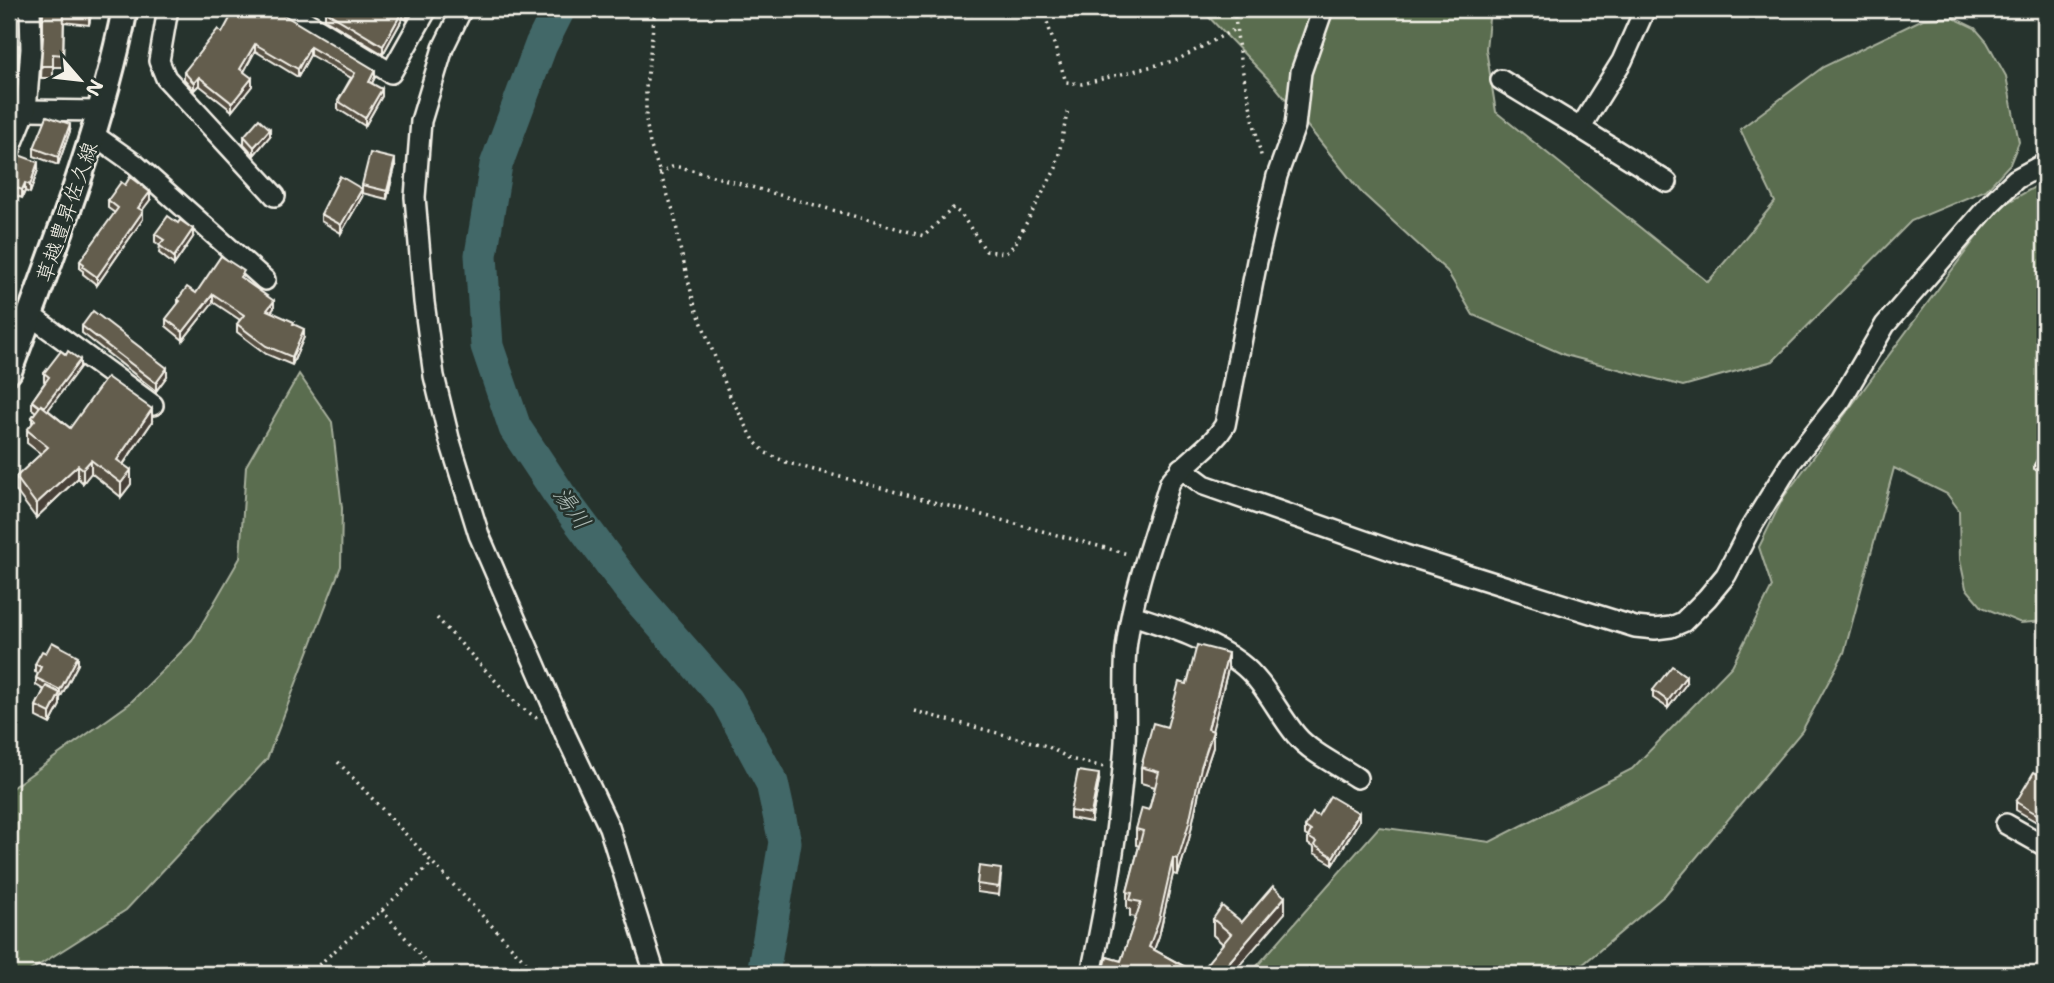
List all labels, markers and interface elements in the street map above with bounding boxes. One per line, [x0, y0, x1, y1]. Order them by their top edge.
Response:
north arrow [46, 46, 116, 116]
text: N [80, 75, 109, 100]
street label: 草越豊昇佐久線 [30, 138, 104, 286]
water label: 湯川 [547, 481, 597, 535]

